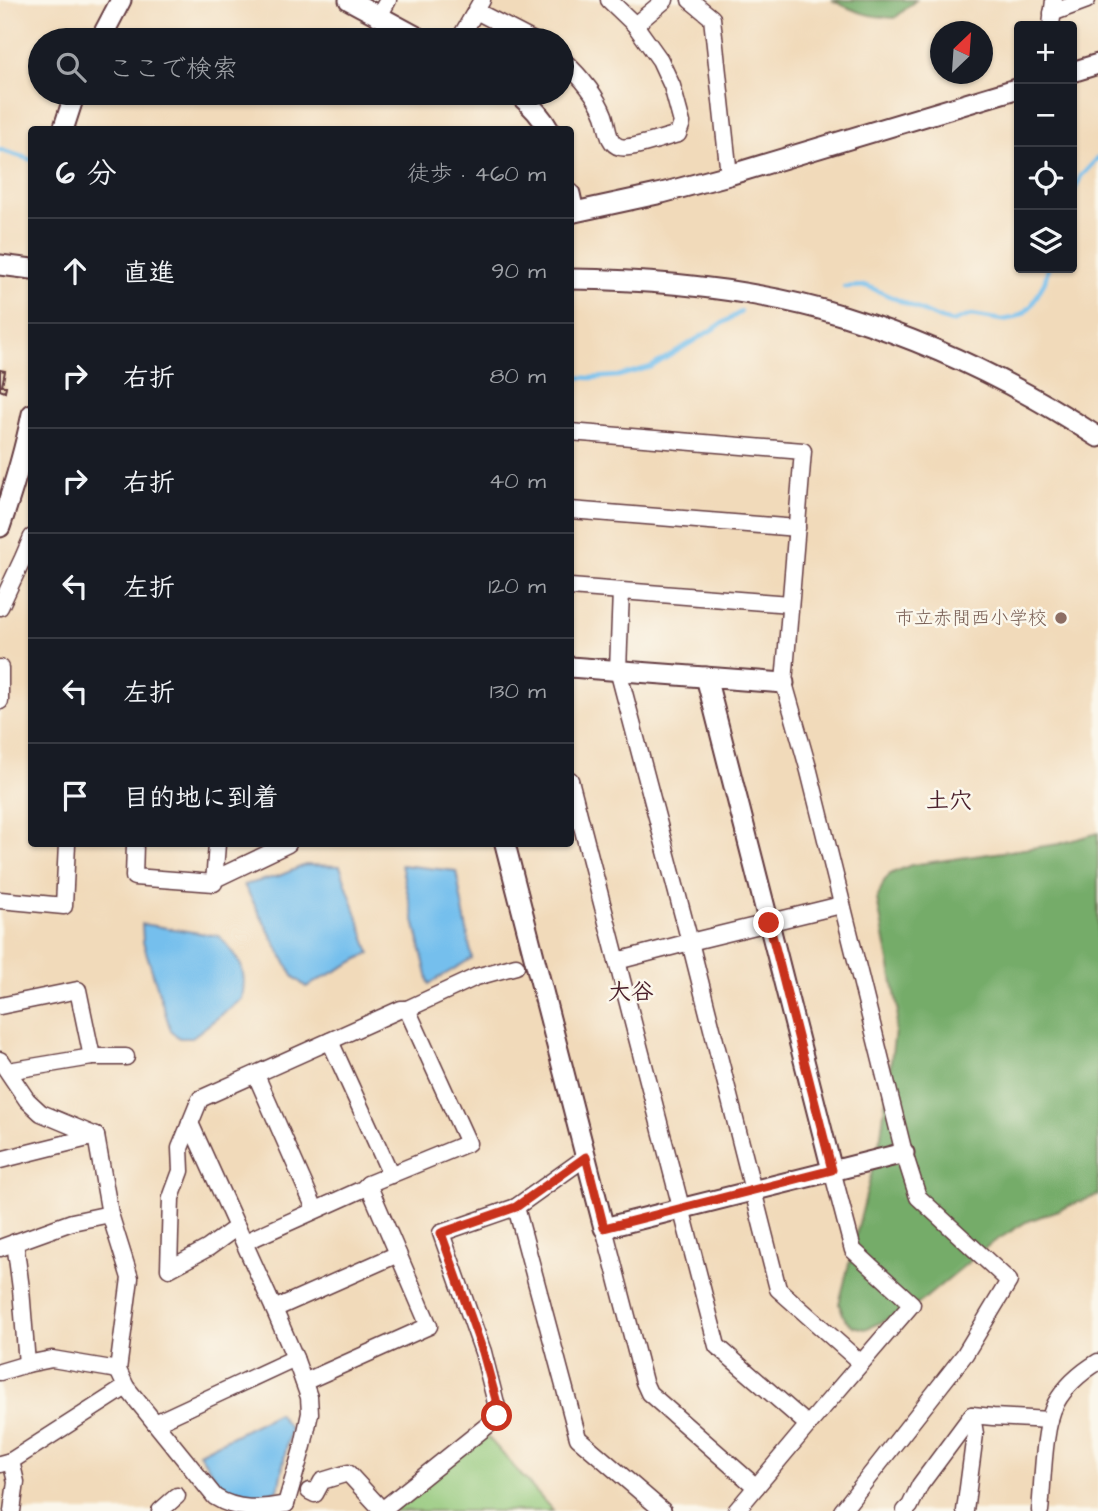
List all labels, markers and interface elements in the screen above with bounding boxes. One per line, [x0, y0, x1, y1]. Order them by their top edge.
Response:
north arrow [930, 21, 993, 84]
map controls [1014, 21, 1077, 273]
button: + [1014, 21, 1077, 84]
search box [28, 28, 574, 105]
icon: search [52, 48, 90, 86]
text: ここで検索 [108, 51, 238, 87]
button: − [1014, 84, 1077, 147]
button: locate [1014, 147, 1077, 210]
text: 6 分 [56, 153, 117, 195]
text: 徒歩 · 460 m [407, 158, 546, 190]
button: layers [1014, 210, 1077, 273]
icon: ahead [56, 252, 94, 290]
text: 直進 [123, 255, 175, 291]
text: 90 m [491, 255, 546, 287]
icon: right [56, 357, 94, 395]
text: 右折 [123, 360, 175, 396]
text: 80 m [489, 360, 546, 392]
icon: right [56, 462, 94, 500]
text: 右折 [123, 465, 175, 501]
text: 40 m [489, 465, 546, 497]
icon: left [56, 567, 94, 605]
text: 左折 [123, 570, 175, 606]
text: 120 m [488, 570, 546, 602]
place label: 市立赤間西小学校 [895, 605, 1047, 632]
marker: 市立赤間西小学校 [1053, 610, 1069, 626]
icon: left [56, 672, 94, 710]
text: 左折 [123, 675, 175, 711]
text: 130 m [490, 675, 546, 707]
icon: arrive [56, 777, 94, 815]
text: 目的地に到着 [123, 780, 279, 816]
district label: 土穴 [926, 785, 972, 817]
route end [753, 907, 784, 938]
district label: 大谷 [608, 976, 654, 1008]
route start [481, 1400, 512, 1431]

